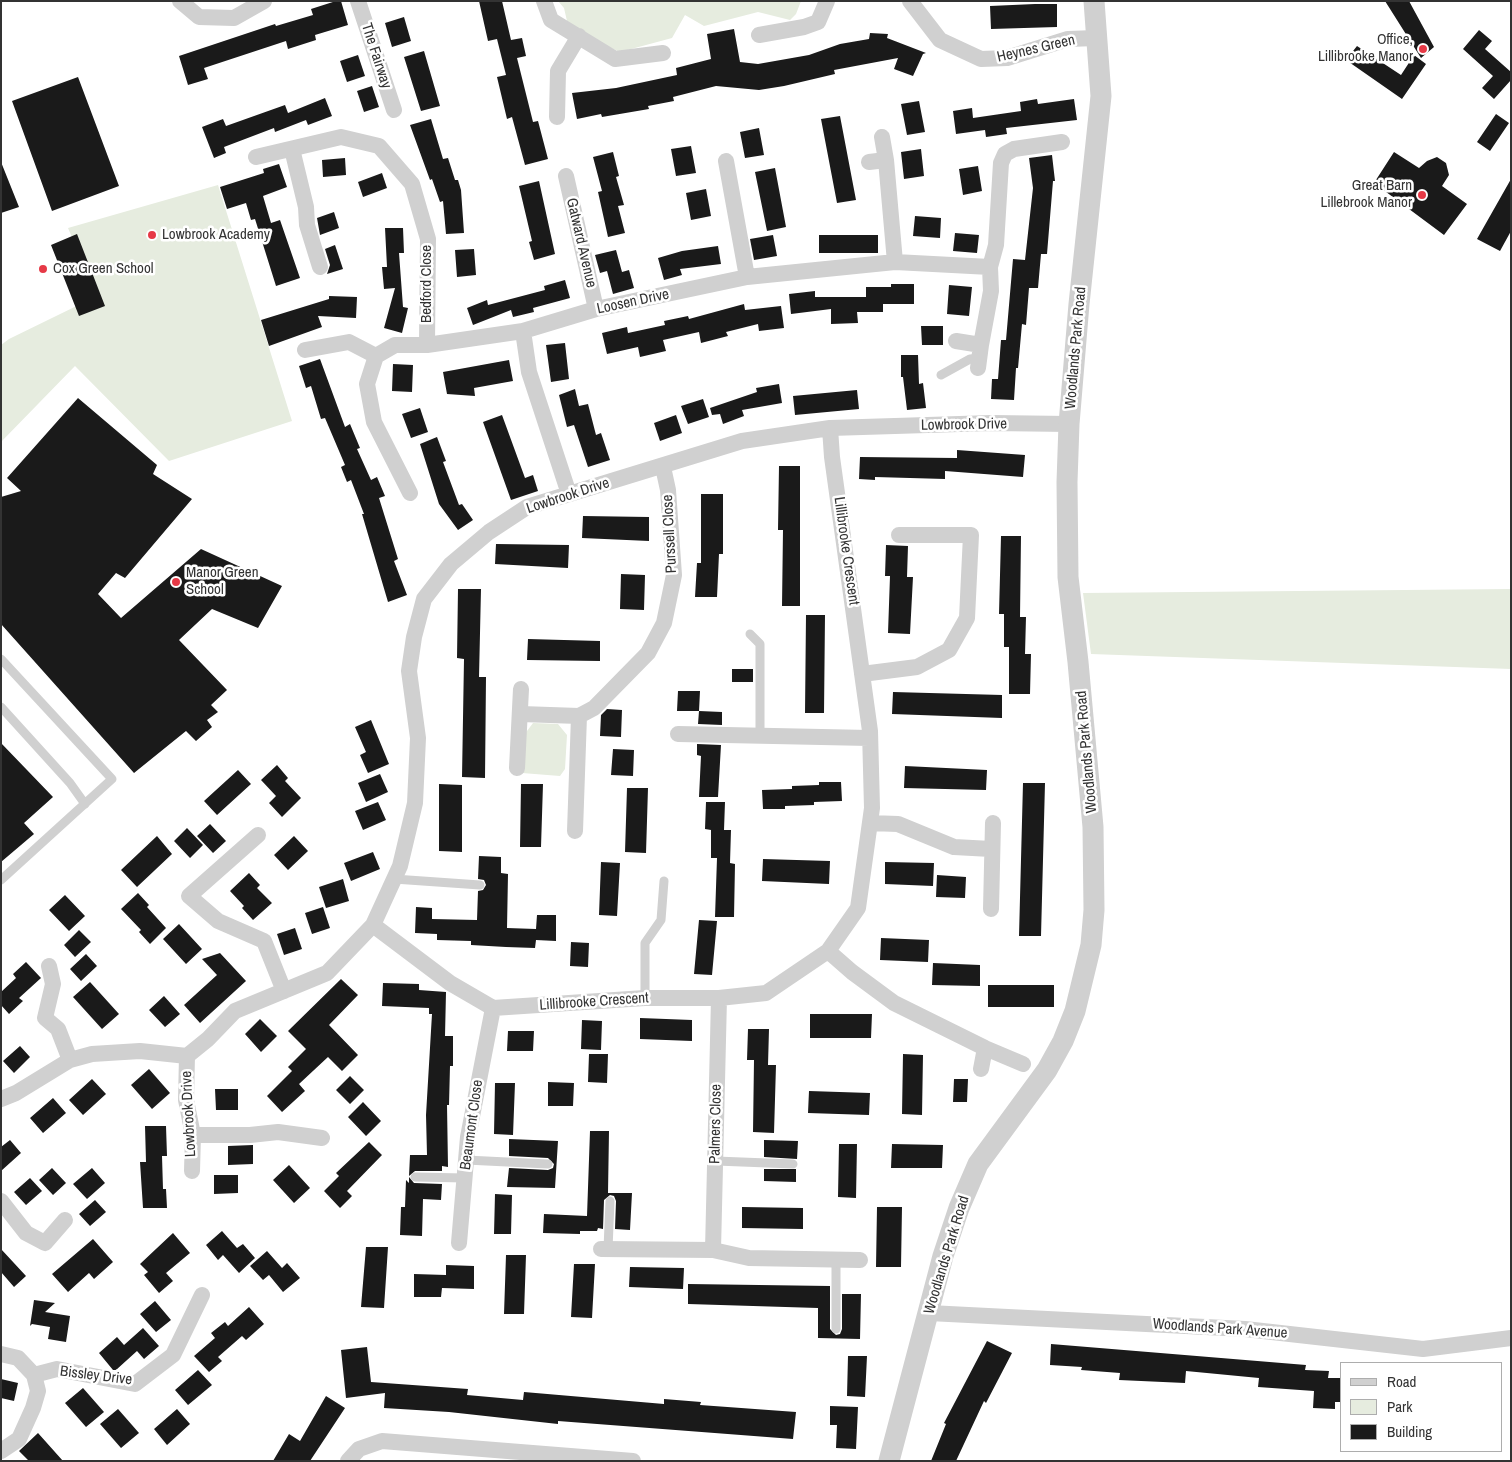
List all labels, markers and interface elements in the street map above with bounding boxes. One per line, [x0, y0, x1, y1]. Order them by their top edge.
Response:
street label: The Fairway [357, 21, 395, 91]
street label: Heynes Green [995, 31, 1077, 67]
place label: Office, Lillibrooke Manor [1318, 31, 1413, 66]
marker: Office, Lillibrooke Manor [1417, 43, 1429, 55]
place label: Great Barn Lillebrook Manor [1320, 177, 1412, 212]
marker: Great Barn Lillebrook Manor [1416, 189, 1428, 201]
street label: Gatward Avenue [562, 196, 600, 290]
place label: Lowbrook Academy [162, 226, 270, 244]
marker: Lowbrook Academy [146, 229, 158, 241]
street label: Bedford Close [418, 245, 436, 323]
place label: Cox Green School [53, 260, 153, 278]
marker: Cox Green School [37, 263, 49, 275]
street label: Loosen Drive [595, 286, 671, 318]
street label: Woodlands Park Road [1062, 286, 1090, 410]
street label: Lowbrook Drive [921, 415, 1007, 435]
street label: Lowbrook Drive [524, 474, 612, 518]
street label: Purssell Close [659, 494, 681, 574]
street label: Lillibrooke Crescent [829, 496, 863, 606]
place label: Manor Green School [186, 564, 258, 599]
marker: Manor Green School [170, 576, 182, 588]
street label: Woodlands Park Road [1073, 690, 1101, 814]
street label: Lillibrooke Crescent [539, 989, 649, 1015]
street label: Lowbrook Drive [178, 1071, 200, 1157]
street label: Beaumont Close [457, 1079, 487, 1171]
street label: Palmers Close [706, 1084, 726, 1164]
street label: Woodlands Park Road [920, 1194, 974, 1316]
street label: Woodlands Park Avenue [1152, 1315, 1288, 1343]
legend [1340, 1362, 1502, 1452]
street label: Bissley Drive [59, 1363, 133, 1389]
text: Road [1387, 1371, 1416, 1392]
text: Park [1387, 1396, 1412, 1417]
text: Building [1387, 1421, 1432, 1442]

